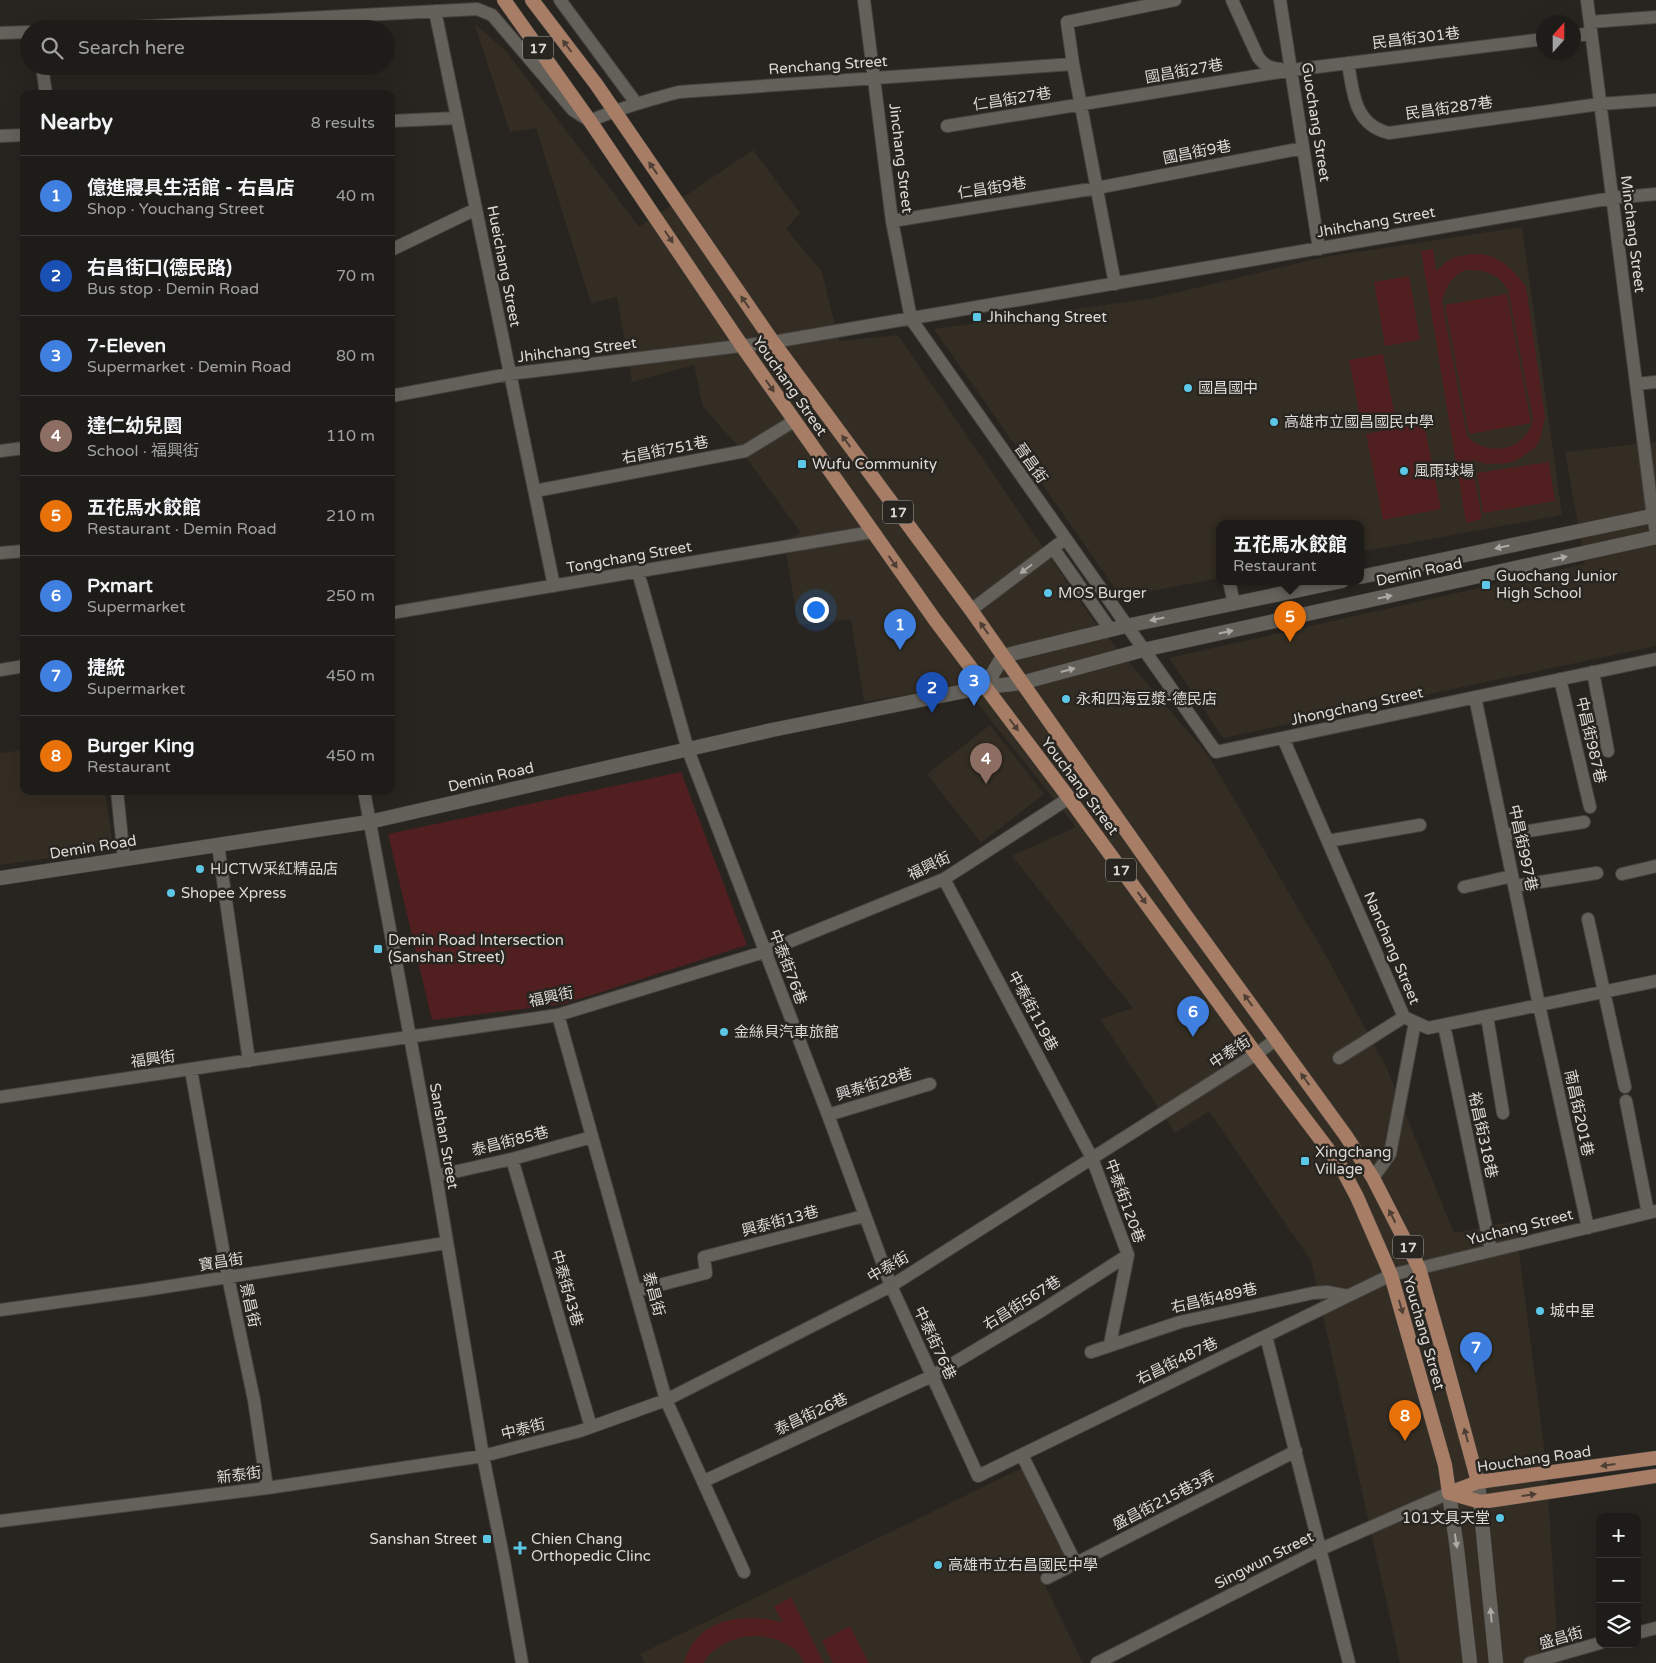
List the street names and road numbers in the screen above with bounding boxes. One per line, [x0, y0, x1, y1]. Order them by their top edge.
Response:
street label: 民昌街301巷 [1371, 24, 1461, 52]
road number: 17 [523, 36, 553, 59]
street label: Renchang Street [768, 52, 888, 78]
street label: 國昌街27巷 [1144, 55, 1224, 87]
street label: Guochang Street [1298, 61, 1334, 183]
street label: 仁昌街27巷 [972, 84, 1052, 114]
street label: 民昌街287巷 [1404, 93, 1494, 123]
street label: Jinchang Street [885, 102, 917, 214]
street label: 國昌街9巷 [1161, 137, 1233, 167]
street label: 仁昌街9巷 [956, 174, 1028, 202]
street label: Minchang Street [1617, 174, 1649, 294]
street label: Jhihchang Street [1315, 203, 1437, 241]
street label: Hueichang Street [483, 204, 525, 329]
street label: Youchang Street [749, 333, 831, 440]
street label: Jhihchang Street [516, 334, 638, 366]
street label: 右昌街751巷 [620, 433, 710, 467]
street label: 晉昌街 [1011, 439, 1051, 487]
road number: 17 [883, 501, 913, 524]
street label: Tongchang Street [565, 537, 693, 577]
street label: Demin Road [1374, 554, 1464, 590]
street label: Jhongchang Street [1289, 683, 1425, 729]
street label: 中昌街987巷 [1572, 695, 1610, 785]
street label: Youchang Street [1037, 734, 1123, 839]
street label: Demin Road [446, 758, 536, 796]
street label: 中昌街997巷 [1505, 803, 1541, 893]
street label: Demin Road [48, 831, 138, 863]
street label: 福興街 [905, 848, 953, 884]
road number: 17 [1106, 858, 1136, 882]
street label: Nanchang Street [1360, 889, 1424, 1007]
street label: 中泰街76巷 [765, 927, 811, 1007]
street label: 中泰街119巷 [1004, 968, 1062, 1054]
street label: 福興街 [527, 984, 575, 1010]
street label: 中泰街 [1206, 1032, 1254, 1072]
street label: 福興街 [129, 1047, 177, 1071]
street label: 興泰街28巷 [834, 1064, 914, 1104]
street label: 南昌街201巷 [1561, 1068, 1597, 1158]
street label: Sanshan Street [426, 1082, 462, 1191]
street label: 裕昌街318巷 [1465, 1090, 1501, 1180]
street label: 泰昌街85巷 [470, 1123, 550, 1159]
street label: 中泰街120巷 [1101, 1156, 1149, 1246]
street label: 興泰街13巷 [740, 1202, 820, 1240]
street label: Yuchang Street [1465, 1205, 1575, 1249]
road number: 17 [1393, 1236, 1423, 1258]
street label: 中泰街43巷 [547, 1248, 587, 1328]
street label: 中泰街 [864, 1248, 912, 1286]
street label: 寶昌街 [197, 1250, 245, 1274]
street label: 泰昌街 [639, 1270, 669, 1318]
street label: 右昌街567巷 [980, 1272, 1064, 1334]
street label: Youchang Street [1399, 1274, 1449, 1392]
street label: 右昌街489巷 [1169, 1279, 1259, 1317]
street label: 景昌街 [237, 1281, 263, 1329]
street label: 中泰街76巷 [910, 1303, 960, 1383]
street label: 右昌街487巷 [1133, 1334, 1221, 1388]
street label: 泰昌街26巷 [771, 1389, 851, 1439]
street label: 中泰街 [499, 1415, 547, 1443]
street label: Houchang Road [1476, 1442, 1592, 1476]
street label: 新泰街 [216, 1463, 262, 1487]
street label: 盛昌街215巷3弄 [1110, 1466, 1218, 1534]
street label: Singwun Street [1212, 1527, 1317, 1593]
street label: 盛昌街 [1537, 1623, 1585, 1653]

